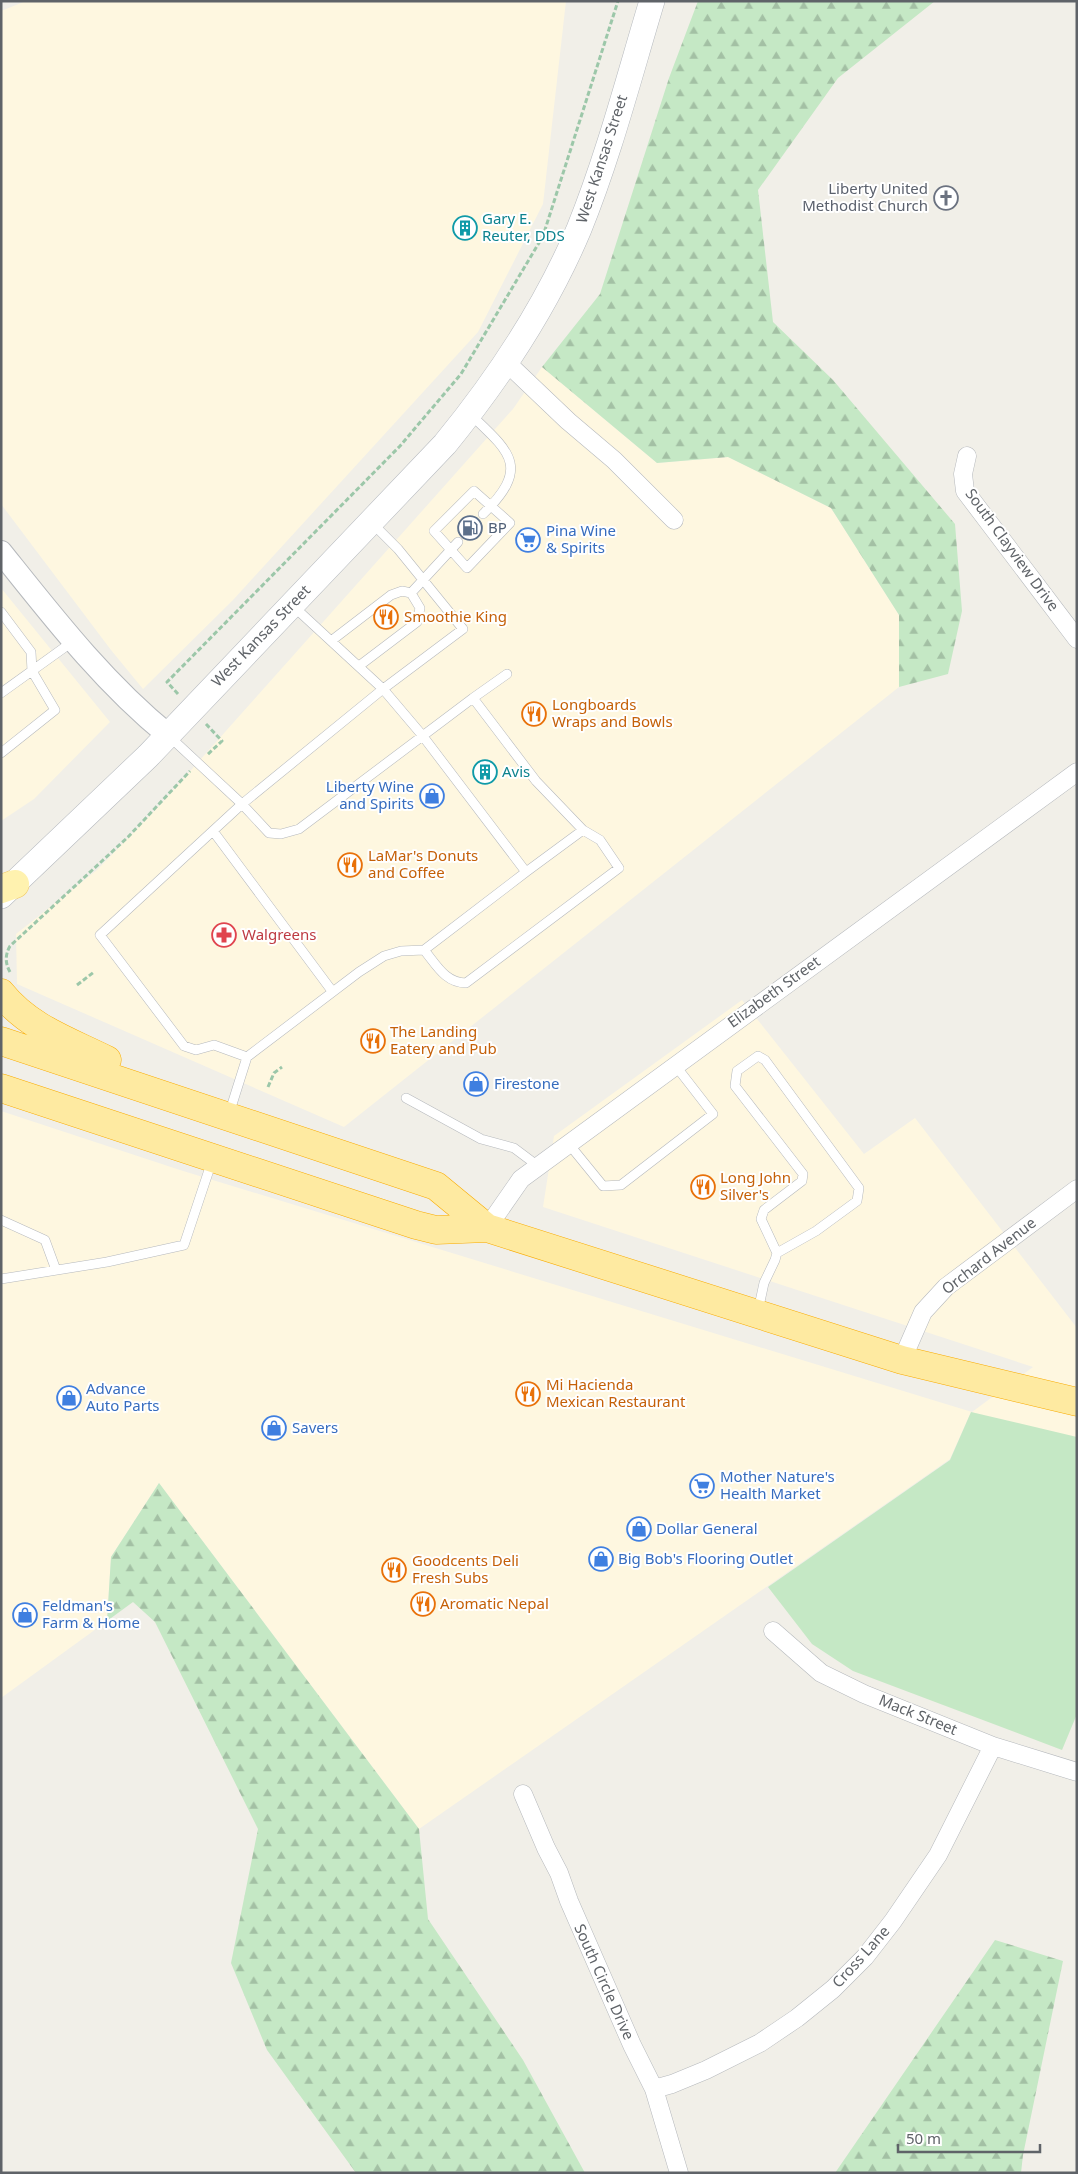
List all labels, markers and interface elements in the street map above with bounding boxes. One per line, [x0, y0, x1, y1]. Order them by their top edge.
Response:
street label: West Kansas Street [571, 91, 631, 226]
place label: Liberty United Methodist Church [802, 178, 928, 215]
church icon: Liberty United Methodist Church [933, 185, 959, 211]
place label: Gary E. Reuter, DDS [482, 208, 565, 245]
building icon: Gary E. Reuter, DDS [452, 215, 478, 241]
street label: South Clayview Drive [962, 484, 1064, 615]
fuel station icon: BP [457, 515, 483, 541]
place label: BP [488, 517, 507, 537]
place label: Pina Wine & Spirits [546, 520, 616, 557]
supermarket icon: Pina Wine & Spirits [515, 527, 541, 553]
street label: West Kansas Street [206, 580, 314, 691]
restaurant icon: Smoothie King [373, 604, 399, 630]
place label: Smoothie King [404, 606, 507, 626]
place label: Longboards Wraps and Bowls [552, 694, 673, 731]
restaurant icon: Longboards Wraps and Bowls [521, 701, 547, 727]
building icon: Avis [472, 759, 498, 785]
place label: Avis [502, 761, 530, 781]
place label: Liberty Wine and Spirits [326, 776, 414, 813]
shop icon: Liberty Wine and Spirits [419, 783, 445, 809]
place label: LaMar's Donuts and Coffee [368, 845, 478, 882]
restaurant icon: LaMar's Donuts and Coffee [337, 852, 363, 878]
pharmacy icon: Walgreens [211, 922, 237, 948]
place label: Walgreens [242, 924, 316, 944]
street label: Elizabeth Street [723, 951, 824, 1032]
place label: The Landing Eatery and Pub [390, 1021, 497, 1058]
restaurant icon: The Landing Eatery and Pub [360, 1028, 386, 1054]
shop icon: Firestone [463, 1071, 489, 1097]
place label: Firestone [494, 1073, 559, 1093]
place label: Long John Silver's [720, 1167, 791, 1204]
restaurant icon: Long John Silver's [690, 1174, 716, 1200]
street label: Orchard Avenue [937, 1212, 1040, 1298]
place label: Mi Hacienda Mexican Restaurant [546, 1374, 686, 1411]
place label: Advance Auto Parts [86, 1378, 160, 1415]
restaurant icon: Mi Hacienda Mexican Restaurant [515, 1381, 541, 1407]
shop icon: Advance Auto Parts [56, 1385, 82, 1411]
shop icon: Savers [261, 1415, 287, 1441]
place label: Savers [292, 1417, 338, 1437]
place label: Mother Nature's Health Market [720, 1466, 835, 1503]
supermarket icon: Mother Nature's Health Market [689, 1473, 715, 1499]
shop icon: Dollar General [626, 1516, 652, 1542]
place label: Dollar General [656, 1518, 758, 1538]
shop icon: Big Bob's Flooring Outlet [588, 1546, 614, 1572]
place label: Big Bob's Flooring Outlet [618, 1548, 794, 1568]
place label: Goodcents Deli Fresh Subs [412, 1550, 519, 1587]
restaurant icon: Goodcents Deli Fresh Subs [381, 1557, 407, 1583]
restaurant icon: Aromatic Nepal [410, 1591, 436, 1617]
place label: Aromatic Nepal [440, 1593, 549, 1613]
place label: Feldman's Farm & Home [42, 1595, 140, 1632]
shop icon: Feldman's Farm & Home [12, 1602, 38, 1628]
street label: Mack Street [876, 1689, 961, 1739]
street label: South Circle Drive [570, 1920, 639, 2043]
street label: Cross Lane [827, 1921, 893, 1992]
scale bar [898, 2122, 1040, 2154]
text: 50 m [906, 2128, 941, 2148]

